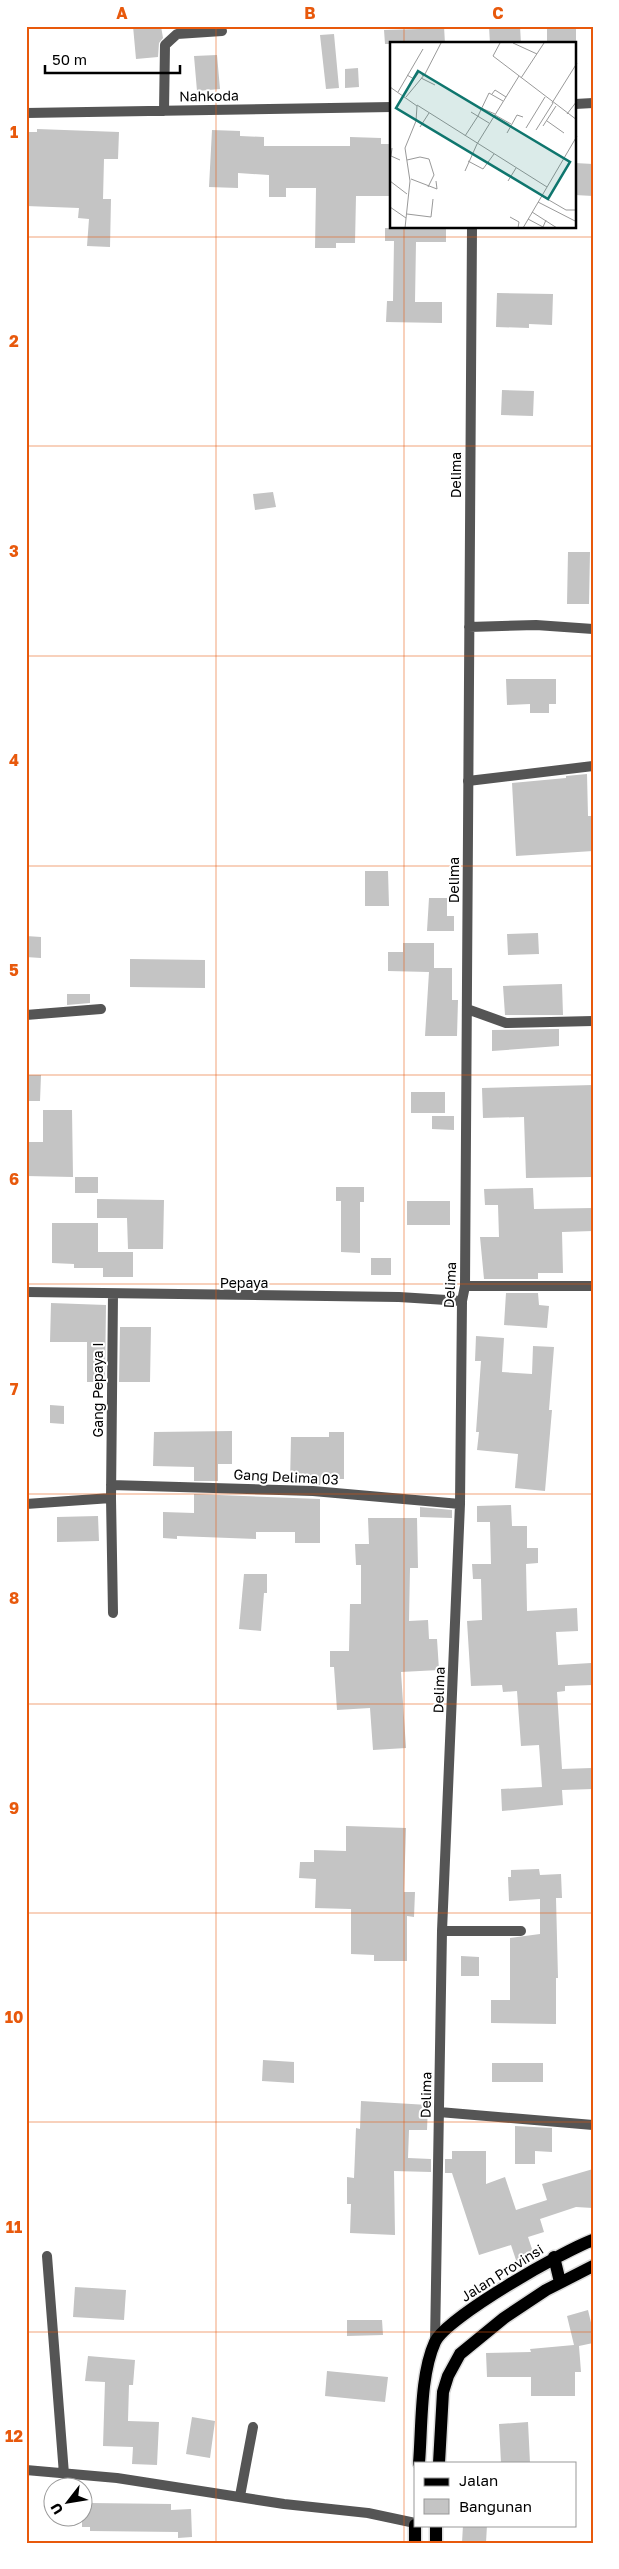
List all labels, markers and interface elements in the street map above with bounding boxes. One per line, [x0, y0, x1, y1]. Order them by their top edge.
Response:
text: A [116, 3, 128, 23]
text: B [304, 3, 316, 23]
text: C [492, 3, 504, 23]
scale bar [45, 42, 180, 74]
inset map [390, 42, 576, 229]
text: 50 m [52, 50, 87, 68]
street label: Nahkoda [179, 86, 239, 105]
text: 1 [10, 122, 18, 142]
text: 2 [9, 331, 19, 351]
street label: Delima [447, 452, 464, 498]
text: 3 [9, 541, 19, 561]
text: 4 [9, 750, 19, 770]
street label: Delima [445, 857, 462, 903]
text: 5 [9, 960, 19, 980]
text: 6 [9, 1169, 19, 1189]
street label: Delima [440, 1261, 459, 1309]
street label: Pepaya [220, 1274, 268, 1291]
street label: Gang Pepaya I [89, 1342, 106, 1438]
text: 7 [10, 1379, 19, 1399]
street label: Gang Delima 03 [233, 1465, 339, 1488]
text: 8 [9, 1588, 19, 1608]
street label: Delima [429, 1666, 448, 1713]
text: 9 [9, 1798, 19, 1818]
text: 10 [5, 2007, 23, 2027]
street label: Delima [417, 2072, 434, 2118]
text: 11 [6, 2217, 22, 2237]
street label: Jalan Provinsi [457, 2240, 546, 2305]
text: 12 [5, 2426, 23, 2446]
legend [414, 2462, 576, 2526]
text: Jalan [459, 2471, 498, 2489]
north arrow [42, 2476, 92, 2526]
text: Bangunan [459, 2497, 532, 2515]
text: U [47, 2500, 66, 2518]

